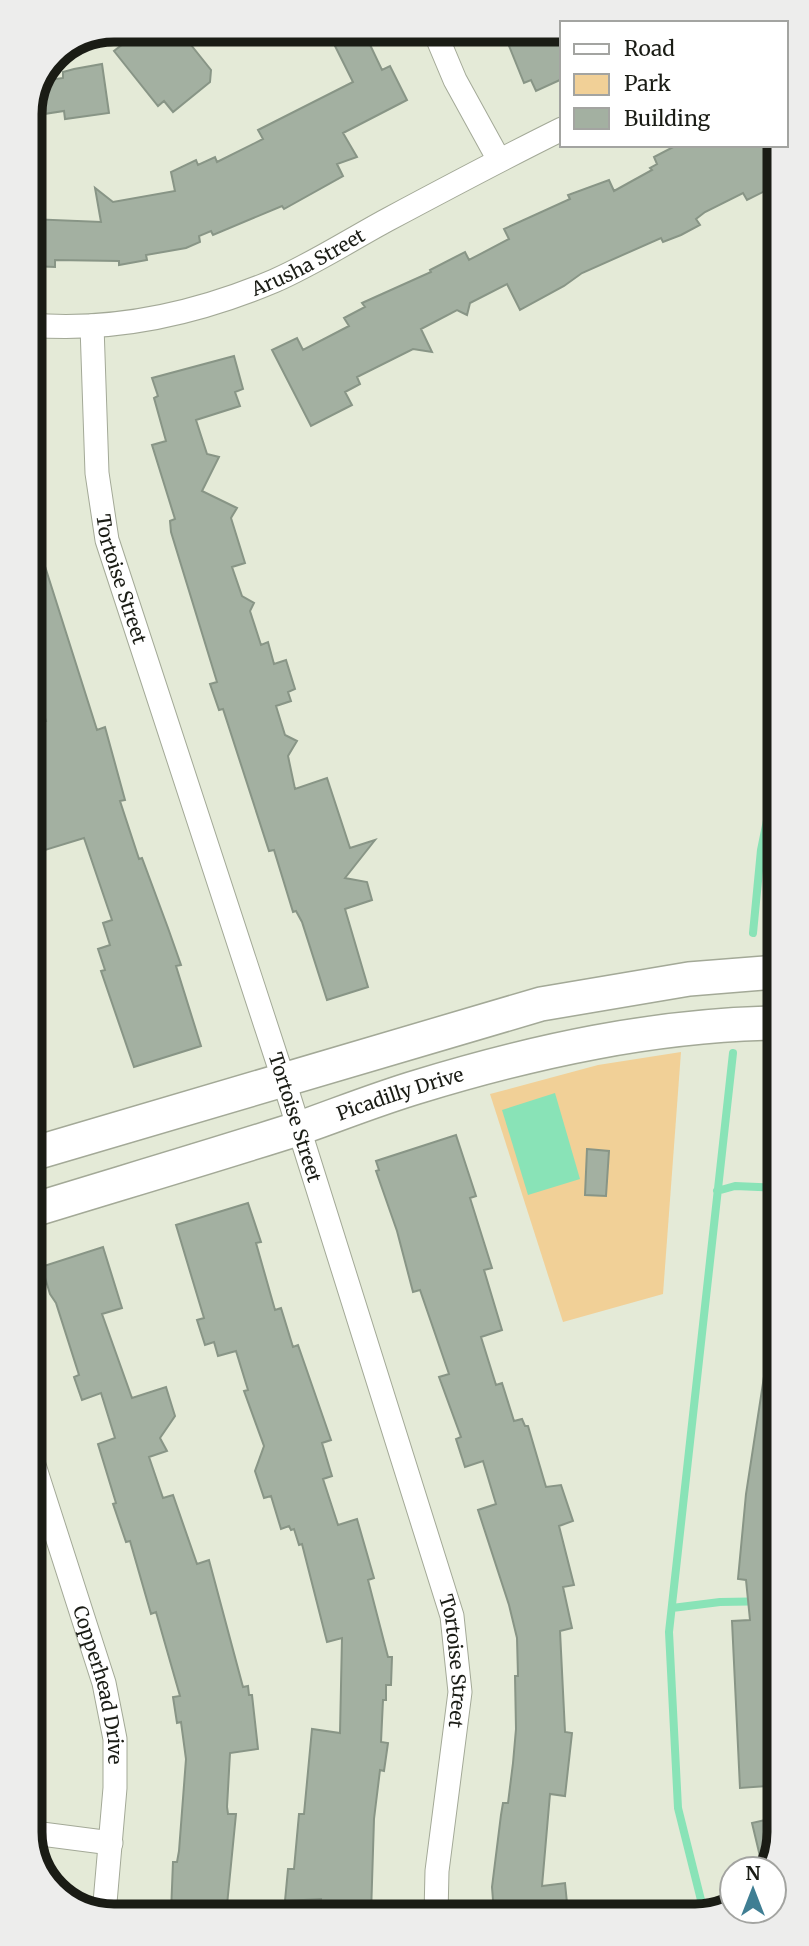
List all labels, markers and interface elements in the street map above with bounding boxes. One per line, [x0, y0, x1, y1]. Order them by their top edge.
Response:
legend [560, 21, 788, 147]
text: Road [624, 35, 675, 62]
text: Park [624, 70, 671, 97]
text: Building [624, 105, 711, 132]
street label: Arusha Street [247, 223, 370, 301]
street label: Tortoise Street [91, 512, 152, 647]
street label: Tortoise Street [263, 1049, 327, 1186]
street label: Picadilly Drive [333, 1062, 466, 1126]
street label: Tortoise Street [434, 1591, 472, 1730]
street label: Copperhead Drive [68, 1602, 127, 1765]
north arrow [718, 1855, 788, 1925]
text: N [745, 1861, 761, 1885]

